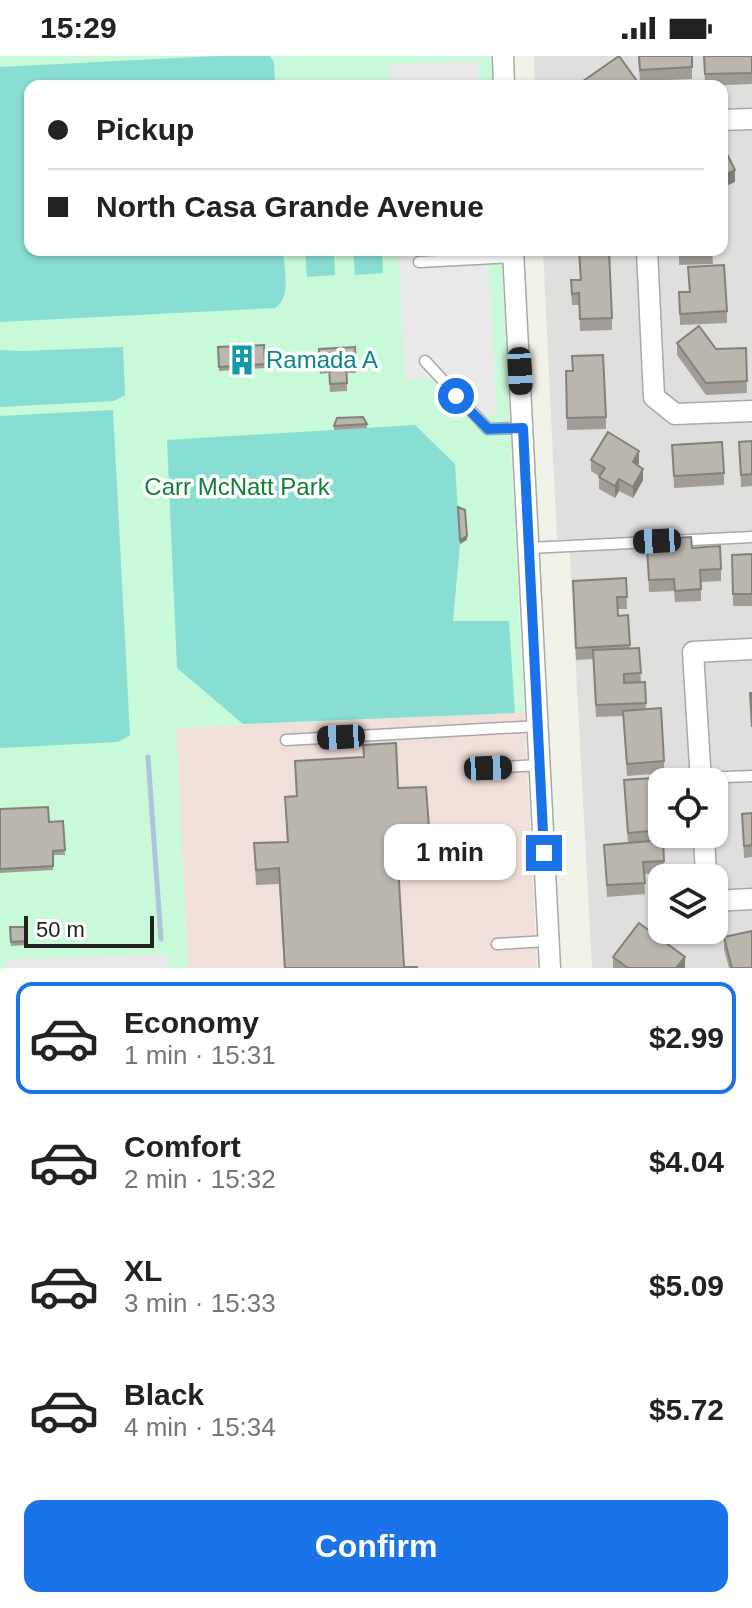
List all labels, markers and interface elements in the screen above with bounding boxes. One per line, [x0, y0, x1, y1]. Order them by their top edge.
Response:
text: 15:29 [40, 11, 117, 44]
text: Pickup [96, 113, 194, 146]
text: North Casa Grande Avenue [96, 190, 484, 223]
building icon: Ramada A [225, 343, 259, 377]
place label: Ramada A [266, 346, 378, 373]
car [507, 346, 533, 396]
route start [438, 378, 474, 414]
park label: Carr McNatt Park [144, 473, 331, 500]
car [632, 528, 682, 554]
car [316, 724, 366, 750]
car [464, 755, 512, 781]
map controls [648, 768, 728, 944]
button: locate [648, 768, 728, 848]
callout: 1 min [384, 825, 516, 881]
route end [526, 835, 562, 871]
text: 1 min [416, 837, 484, 867]
button: layers [648, 864, 728, 944]
scale bar [24, 912, 154, 948]
text: 50 m [36, 917, 85, 942]
icon: car [28, 1002, 100, 1074]
text: Economy [124, 1006, 259, 1039]
text: $2.99 [649, 1021, 724, 1054]
text: 1 min · 15:31 [124, 1040, 276, 1070]
icon: car [28, 1126, 100, 1198]
text: Comfort [124, 1130, 241, 1163]
text: $4.04 [649, 1145, 724, 1178]
text: 2 min · 15:32 [124, 1164, 276, 1194]
icon: car [28, 1250, 100, 1322]
text: XL [124, 1254, 162, 1287]
text: $5.09 [649, 1269, 724, 1302]
text: 3 min · 15:33 [124, 1288, 276, 1318]
icon: car [28, 1374, 100, 1446]
text: Black [124, 1378, 204, 1411]
text: $5.72 [649, 1393, 724, 1426]
text: 4 min · 15:34 [124, 1412, 276, 1442]
button: Confirm [24, 1500, 728, 1592]

